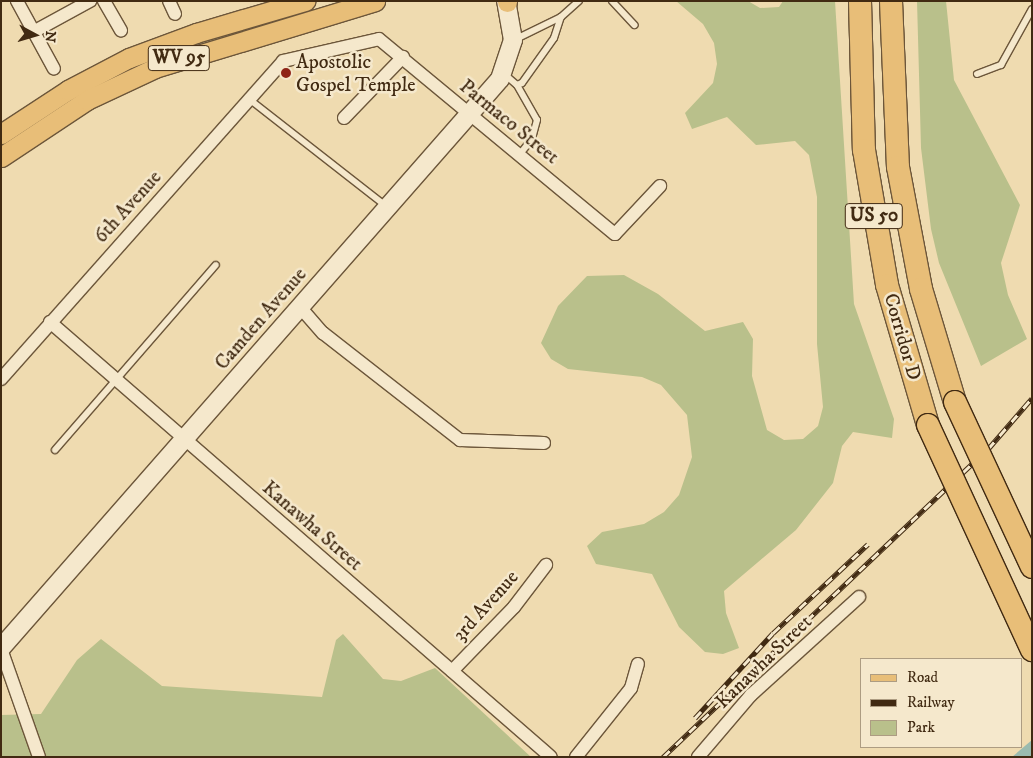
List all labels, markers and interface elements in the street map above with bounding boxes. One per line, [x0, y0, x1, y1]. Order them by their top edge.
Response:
north arrow [10, 10, 60, 60]
text: N [40, 30, 59, 43]
road number: WV 95 [148, 42, 210, 74]
place label: Apostolic Gospel Temple [296, 50, 416, 97]
marker: Apostolic Gospel Temple [280, 67, 292, 79]
street label: Parmaco Street [454, 75, 564, 169]
street label: 6th Avenue [89, 166, 167, 248]
road number: US 50 [844, 200, 904, 232]
street label: Camden Avenue [210, 263, 312, 375]
street label: Corridor D [878, 291, 926, 383]
street label: Kanawha Street [257, 476, 367, 576]
street label: 3rd Avenue [448, 566, 524, 646]
street label: Kanawha Street [711, 610, 817, 714]
legend [860, 658, 1023, 748]
text: Road [907, 668, 938, 687]
text: Railway [907, 693, 955, 712]
text: Park [907, 718, 935, 737]

